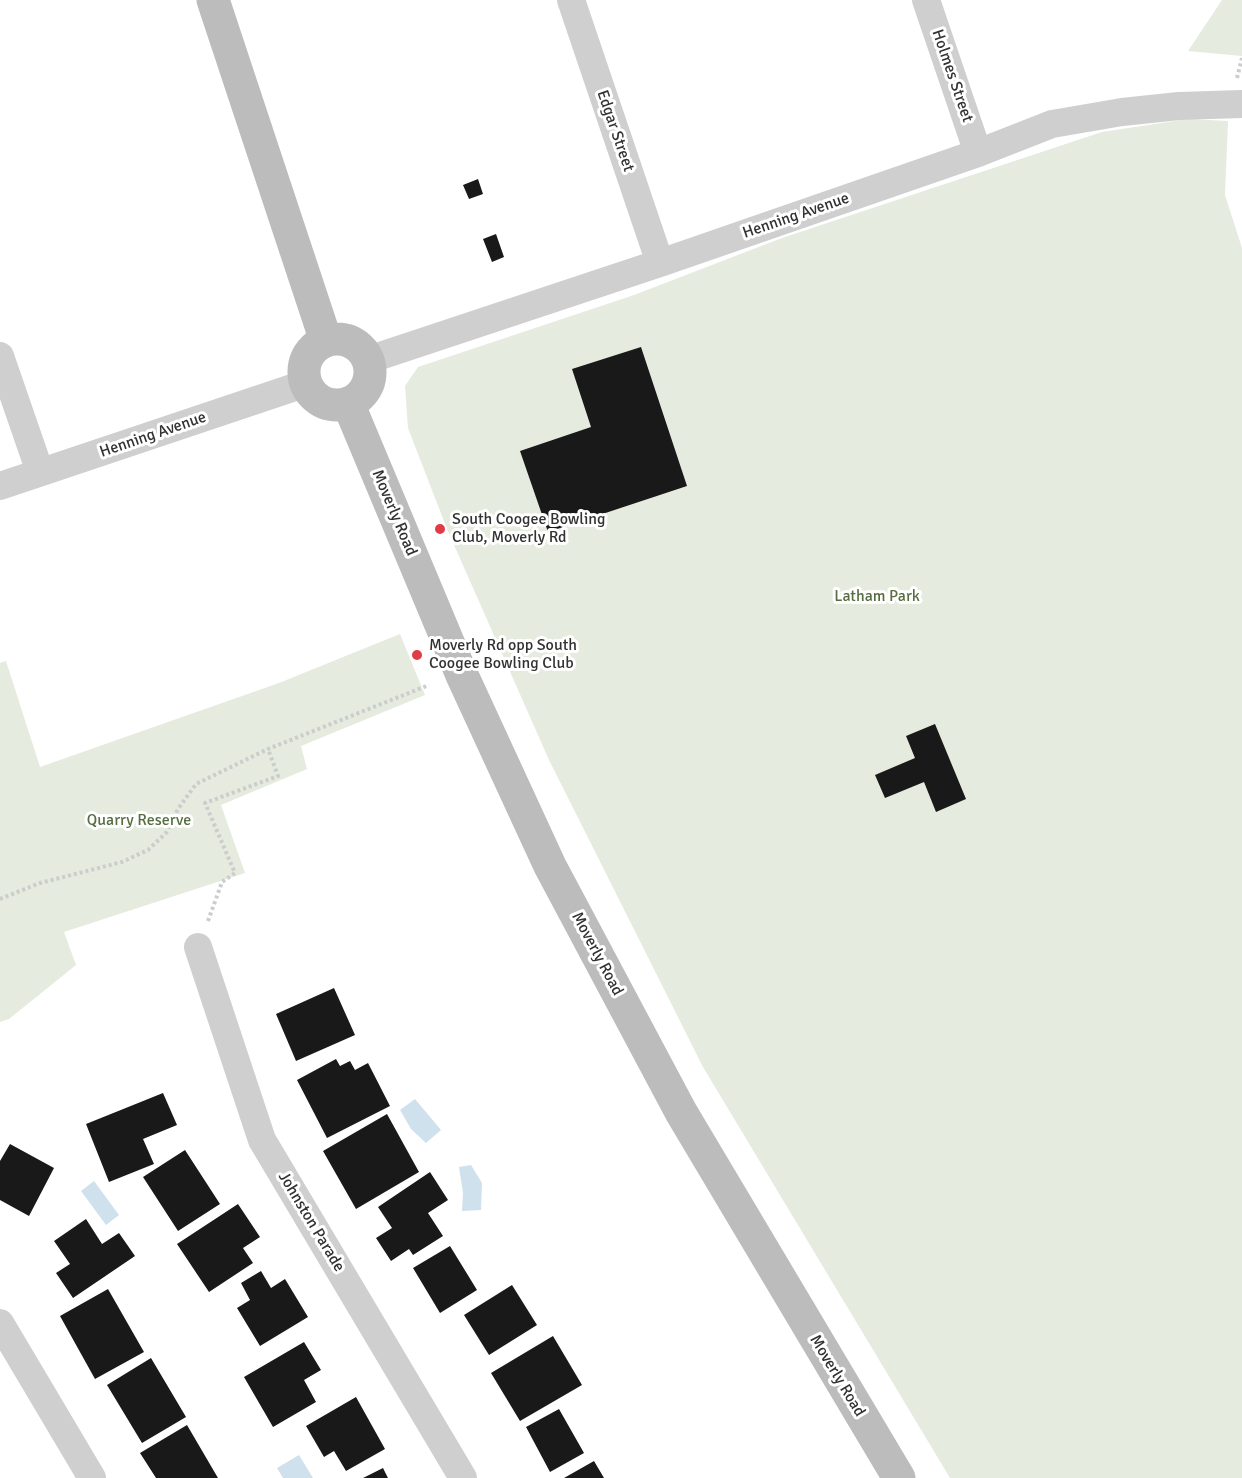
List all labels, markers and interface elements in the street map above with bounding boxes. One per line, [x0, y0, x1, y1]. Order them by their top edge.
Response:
street label: Holmes Street [927, 27, 977, 125]
street label: Edgar Street [592, 88, 638, 174]
street label: Henning Avenue [740, 189, 852, 243]
street label: Henning Avenue [97, 408, 209, 462]
street label: Moverly Road [367, 467, 421, 559]
place label: South Coogee Bowling Club, Moverly Rd [452, 510, 605, 548]
marker: South Coogee Bowling Club, Moverly Rd [433, 522, 447, 536]
park label: Latham Park [834, 587, 920, 607]
place label: Moverly Rd opp South Coogee Bowling Club [429, 636, 577, 674]
marker: Moverly Rd opp South Coogee Bowling Club [410, 648, 424, 662]
park label: Quarry Reserve [87, 811, 191, 831]
street label: Moverly Road [567, 909, 627, 999]
street label: Johnston Parade [274, 1169, 348, 1275]
street label: Moverly Road [805, 1332, 869, 1420]

